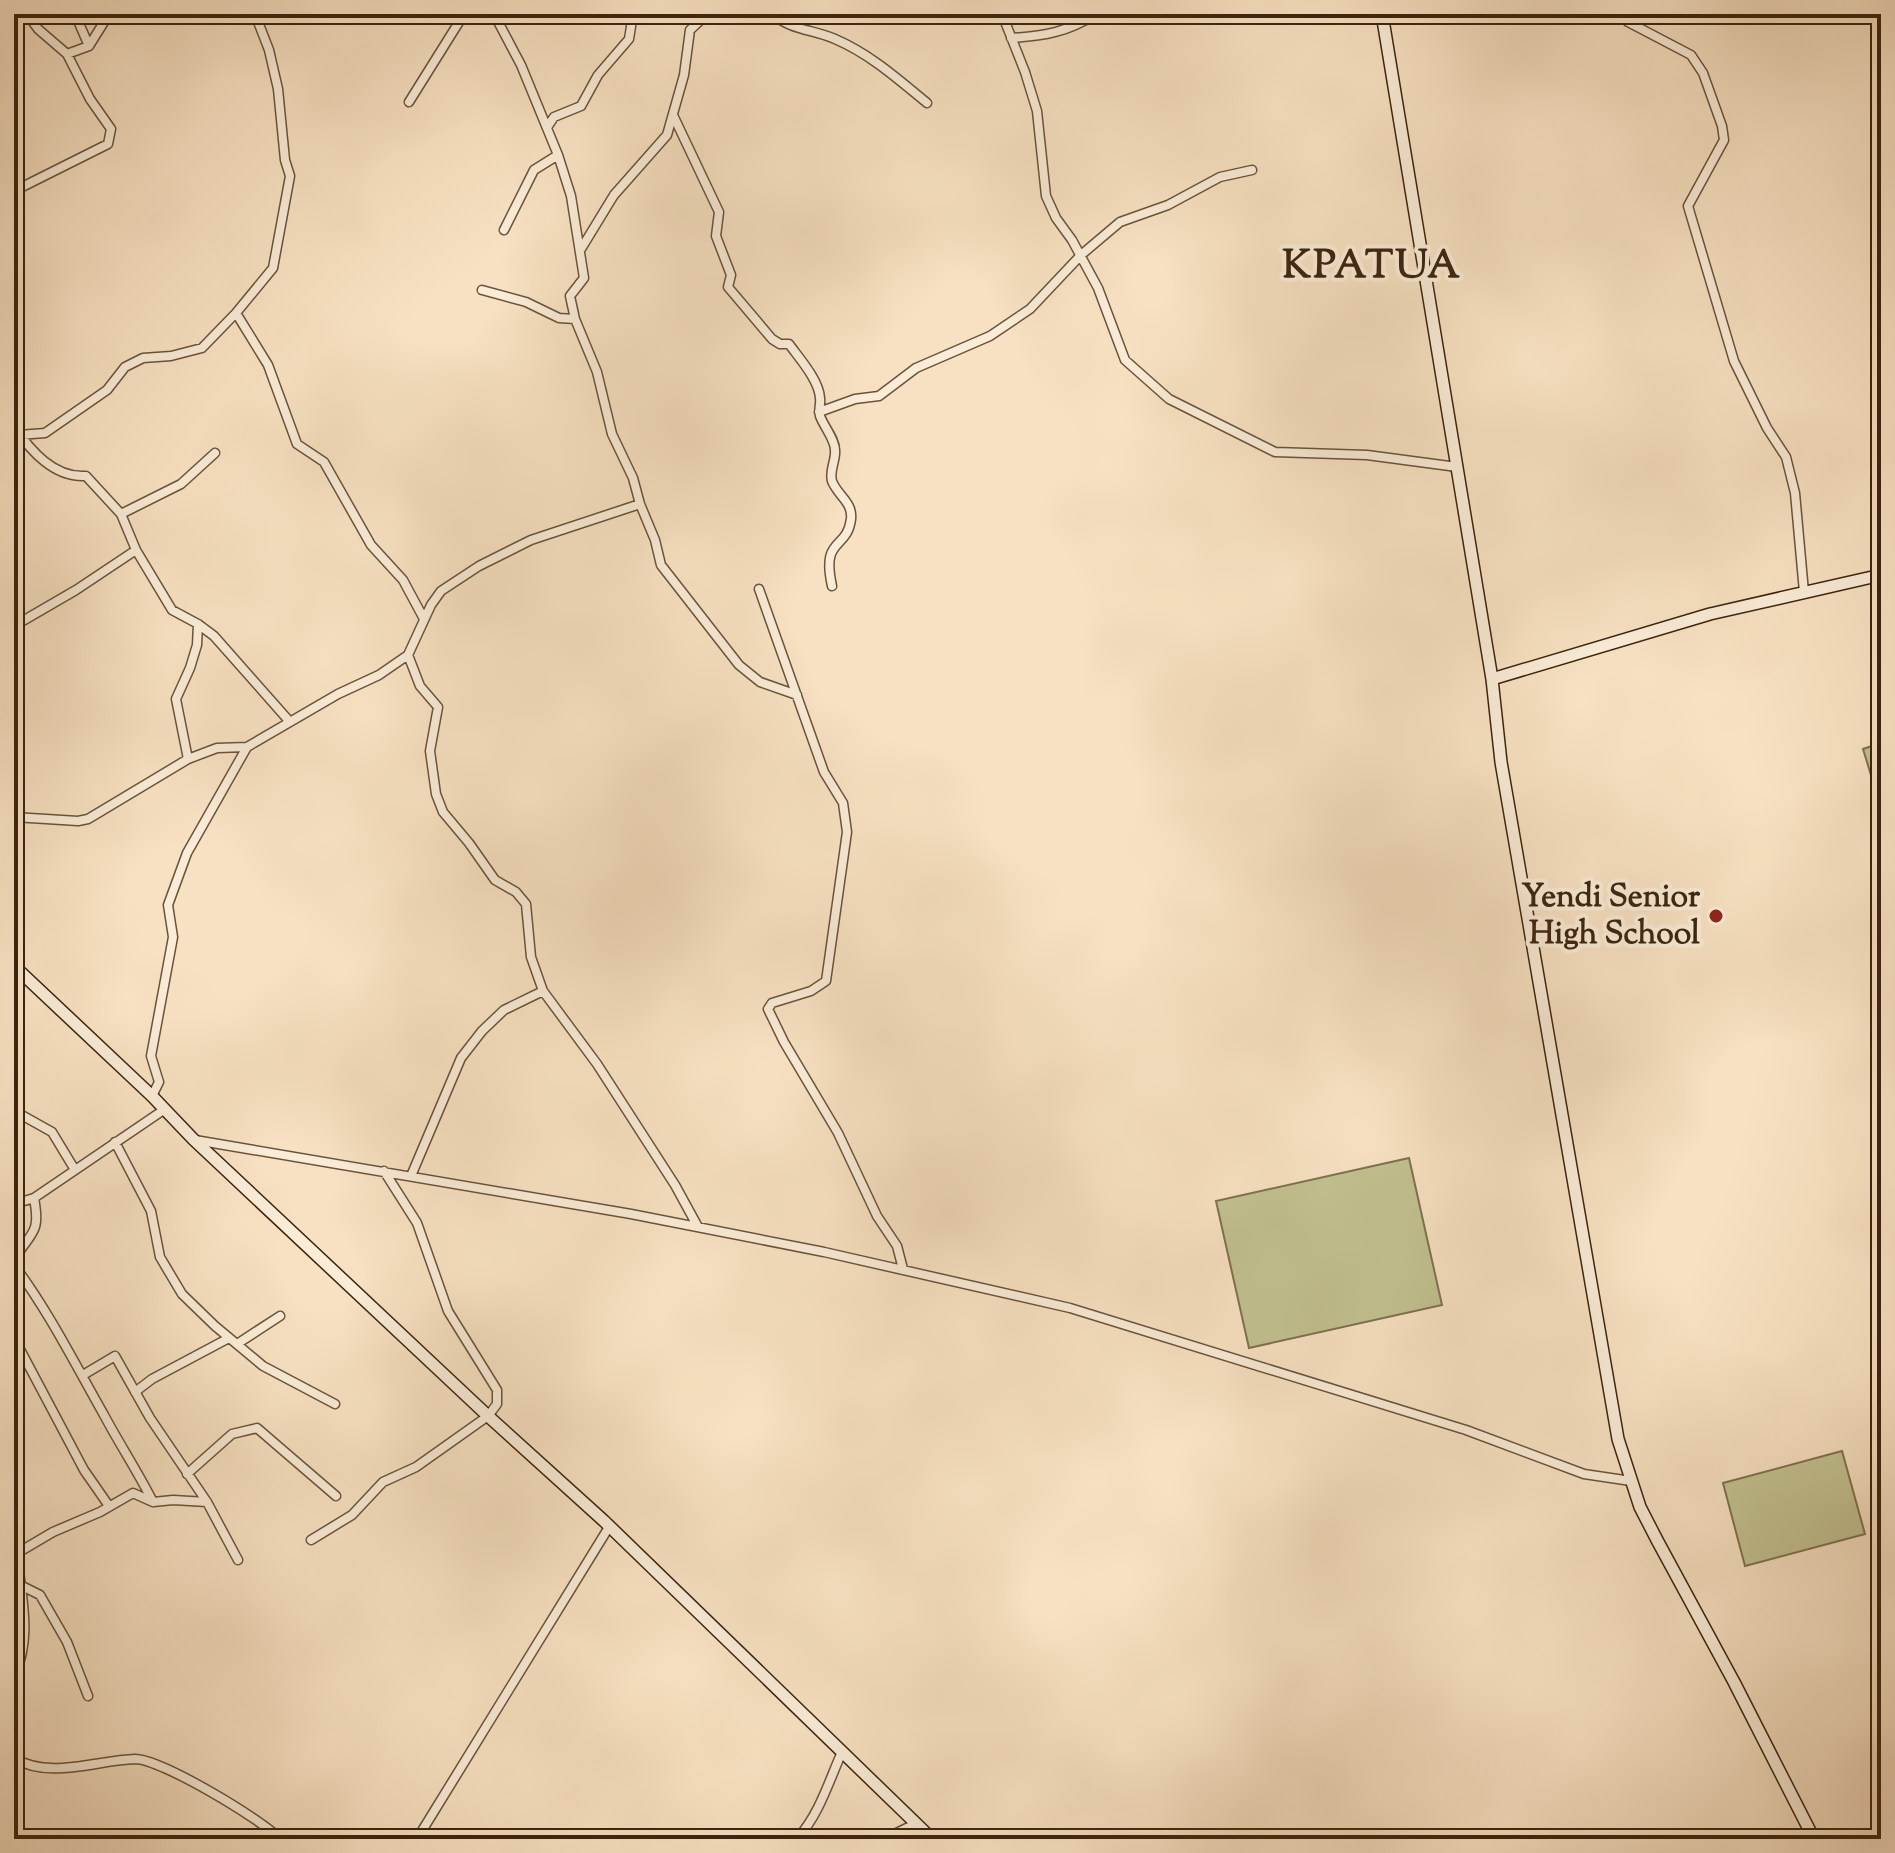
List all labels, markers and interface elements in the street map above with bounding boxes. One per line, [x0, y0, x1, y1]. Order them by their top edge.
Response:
district label: KPATUA [1282, 239, 1462, 296]
place label: Yendi Senior High School [1522, 875, 1701, 958]
marker: Yendi Senior High School [1707, 907, 1725, 925]

